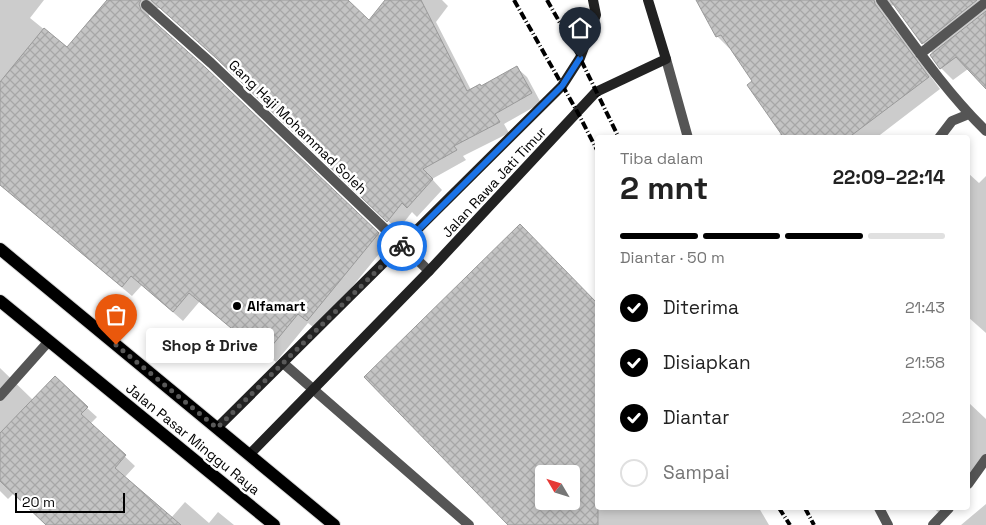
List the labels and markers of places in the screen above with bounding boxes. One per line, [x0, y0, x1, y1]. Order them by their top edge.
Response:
pin [559, 7, 601, 58]
pin [95, 294, 137, 345]
place label: Alfamart [247, 297, 306, 315]
marker: Alfamart [231, 300, 243, 312]
callout: Shop & Drive [146, 328, 274, 362]

